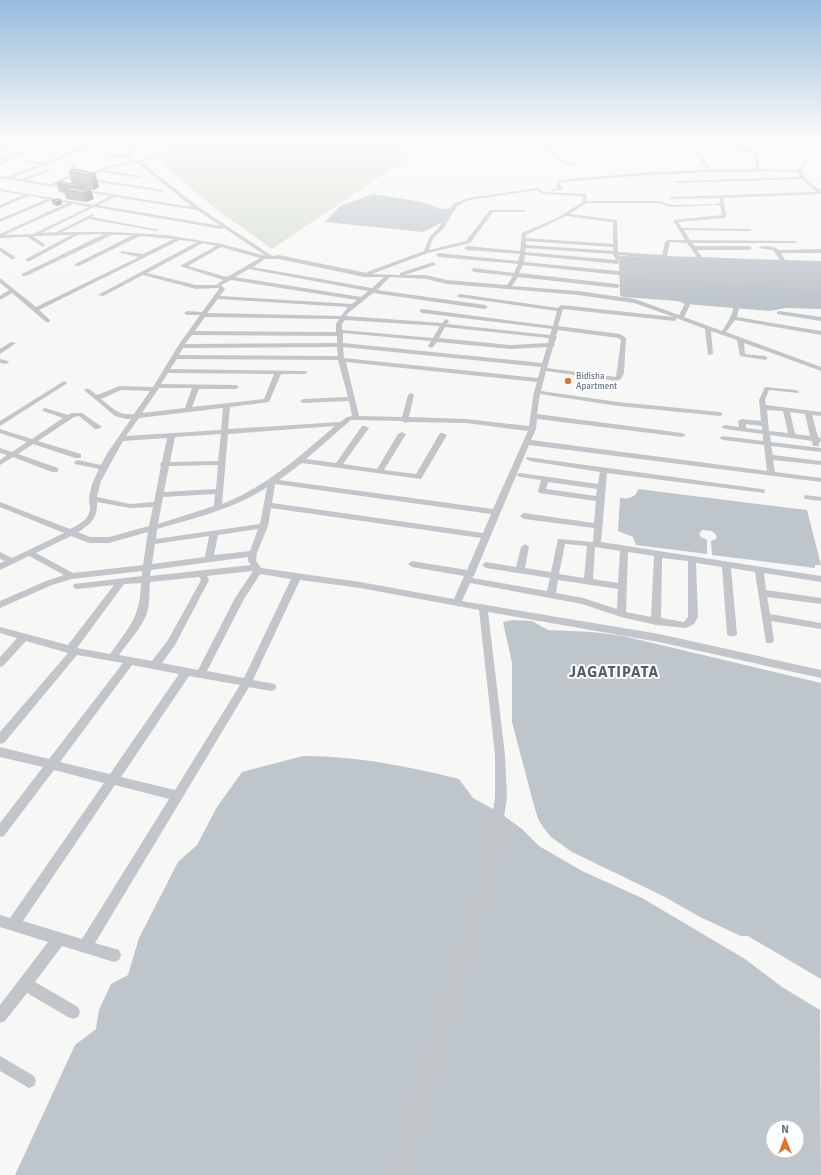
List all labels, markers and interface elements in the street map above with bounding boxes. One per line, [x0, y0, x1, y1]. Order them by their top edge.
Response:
place label: Bidisha Apartment [576, 371, 617, 392]
marker: Bidisha Apartment [563, 376, 573, 386]
district label: JAGATIPATA [569, 663, 659, 681]
north arrow [765, 1119, 805, 1159]
text: N [781, 1123, 789, 1136]

